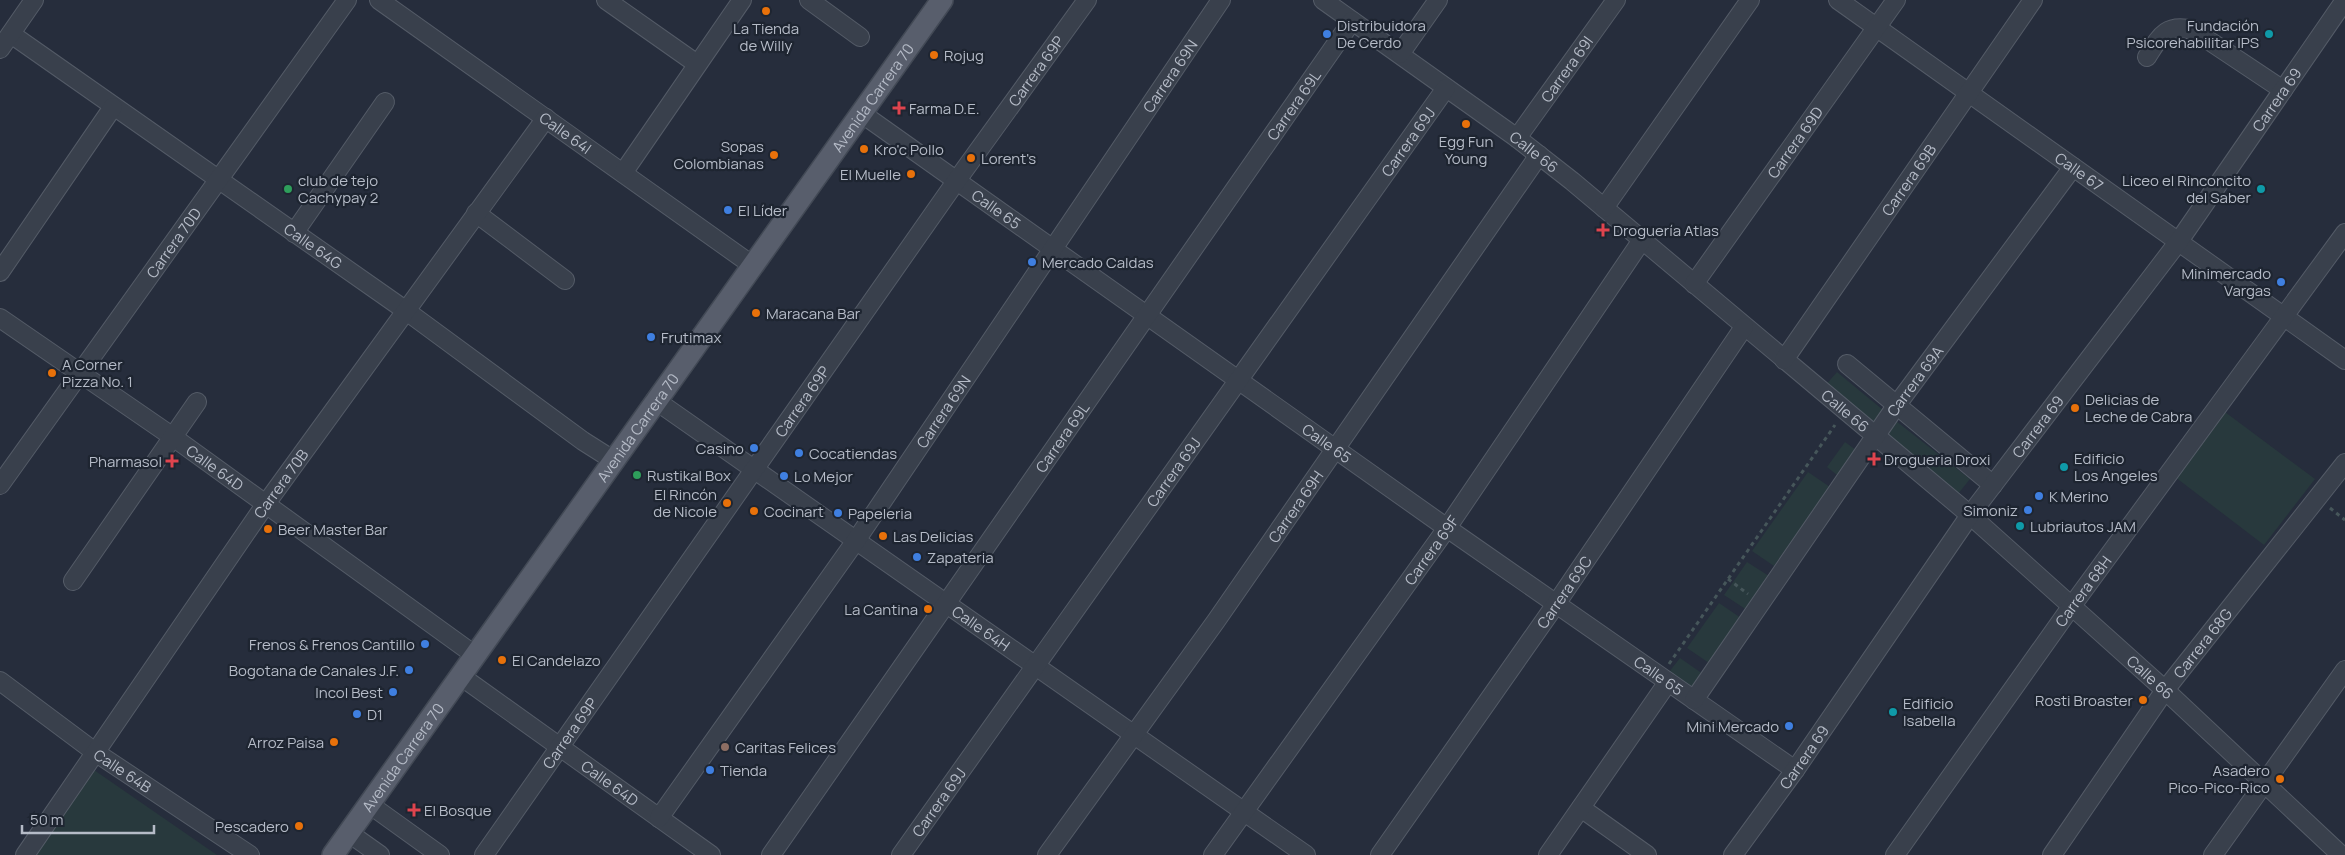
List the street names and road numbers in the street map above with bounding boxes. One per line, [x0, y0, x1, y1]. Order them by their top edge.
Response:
street label: Carrera 69P [1003, 31, 1069, 110]
street label: Carrera 69I [1536, 32, 1598, 106]
street label: Carrera 69N [1138, 35, 1202, 116]
street label: Avenida Carrera 70 [827, 39, 919, 156]
street label: Carrera 69 [2247, 63, 2306, 136]
street label: Carrera 69L [1262, 65, 1325, 144]
street label: Carrera 69D [1762, 102, 1828, 182]
street label: Carrera 69J [1376, 103, 1440, 181]
street label: Calle 64I [535, 107, 596, 158]
street label: Calle 66 [1506, 126, 1563, 177]
street label: Carrera 69B [1876, 140, 1941, 220]
street label: Calle 67 [2051, 147, 2108, 196]
street label: Calle 65 [968, 184, 1025, 234]
street label: Carrera 70D [141, 203, 206, 282]
street label: Calle 64G [280, 218, 347, 274]
street label: Carrera 69A [1882, 341, 1948, 420]
street label: Carrera 69P [770, 361, 834, 441]
street label: Avenida Carrera 70 [592, 369, 684, 486]
street label: Carrera 69N [911, 371, 975, 452]
street label: Calle 66 [1817, 384, 1874, 437]
street label: Carrera 69 [2007, 391, 2068, 462]
street label: Carrera 69L [1030, 398, 1094, 477]
street label: Calle 65 [1298, 418, 1356, 468]
street label: Carrera 69J [1141, 433, 1205, 511]
street label: Calle 64D [182, 440, 248, 495]
street label: Carrera 70B [249, 445, 313, 522]
street label: Carrera 69H [1263, 466, 1328, 547]
street label: Carrera 69F [1399, 511, 1463, 589]
street label: Carrera 69C [1532, 551, 1597, 633]
street label: Carrera 68H [2050, 551, 2116, 631]
street label: Calle 64H [948, 600, 1014, 656]
street label: Carrera 68G [2168, 603, 2237, 682]
street label: Calle 66 [2122, 650, 2179, 704]
street label: Calle 65 [1630, 651, 1688, 700]
street label: Carrera 69P [537, 693, 602, 773]
street label: Avenida Carrera 70 [357, 699, 449, 816]
street label: Carrera 69 [1774, 721, 1833, 793]
street label: Calle 64B [90, 744, 156, 797]
street label: Calle 64D [577, 755, 643, 811]
street label: Carrera 69J [907, 763, 971, 841]

